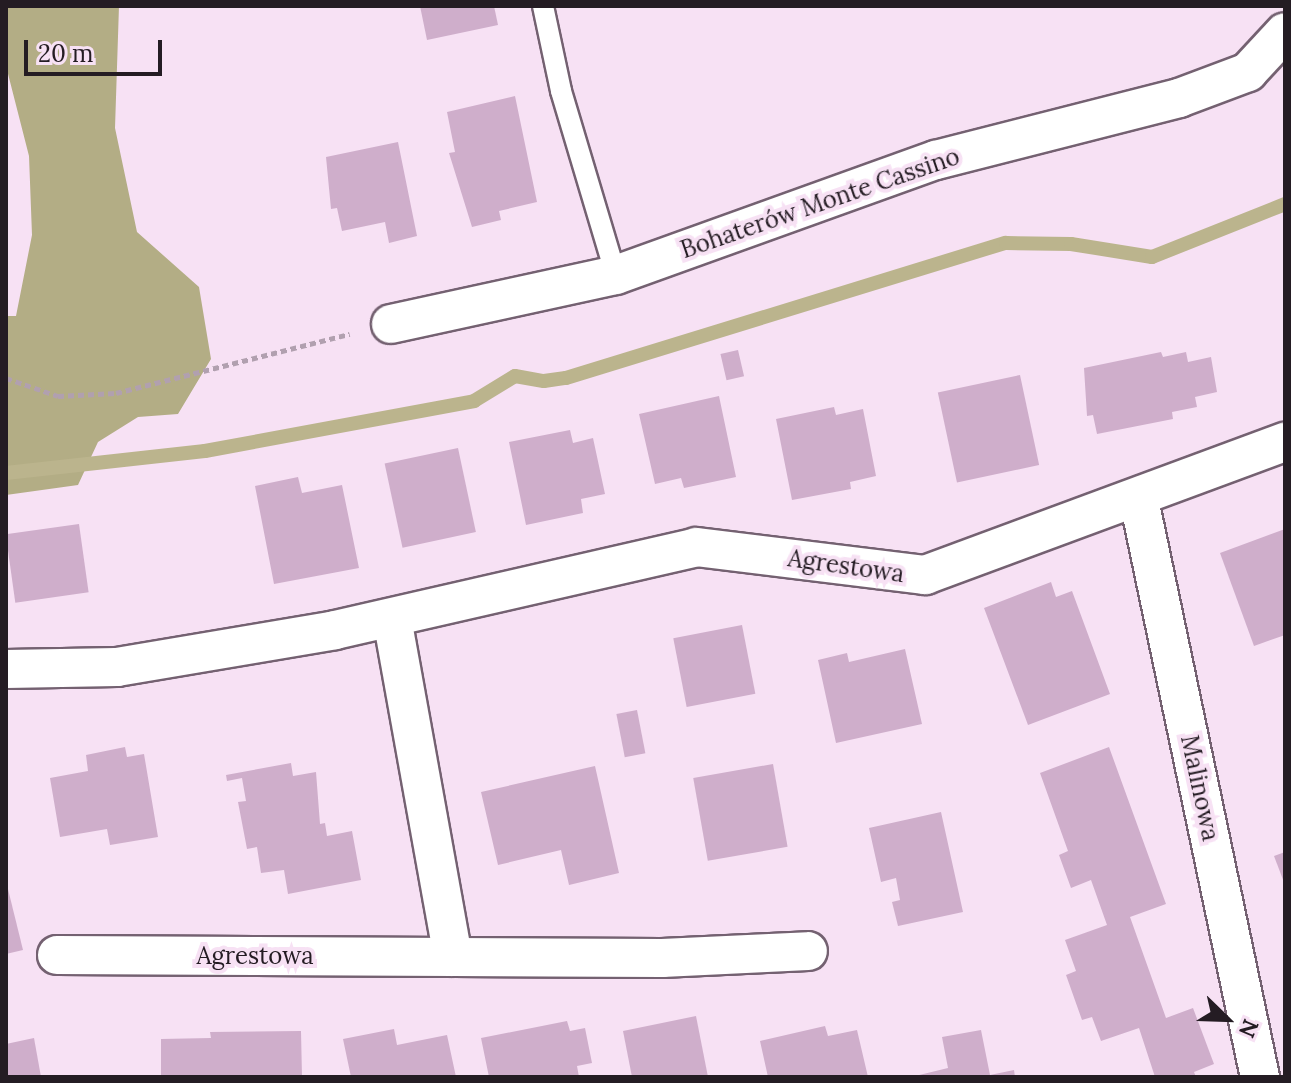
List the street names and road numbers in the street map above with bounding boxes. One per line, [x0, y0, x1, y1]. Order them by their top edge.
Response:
street label: Bohaterów Monte Cassino [677, 142, 963, 264]
street label: Agrestowa [786, 544, 906, 588]
street label: Malinowa [1175, 732, 1225, 844]
street label: Agrestowa [196, 942, 314, 970]

